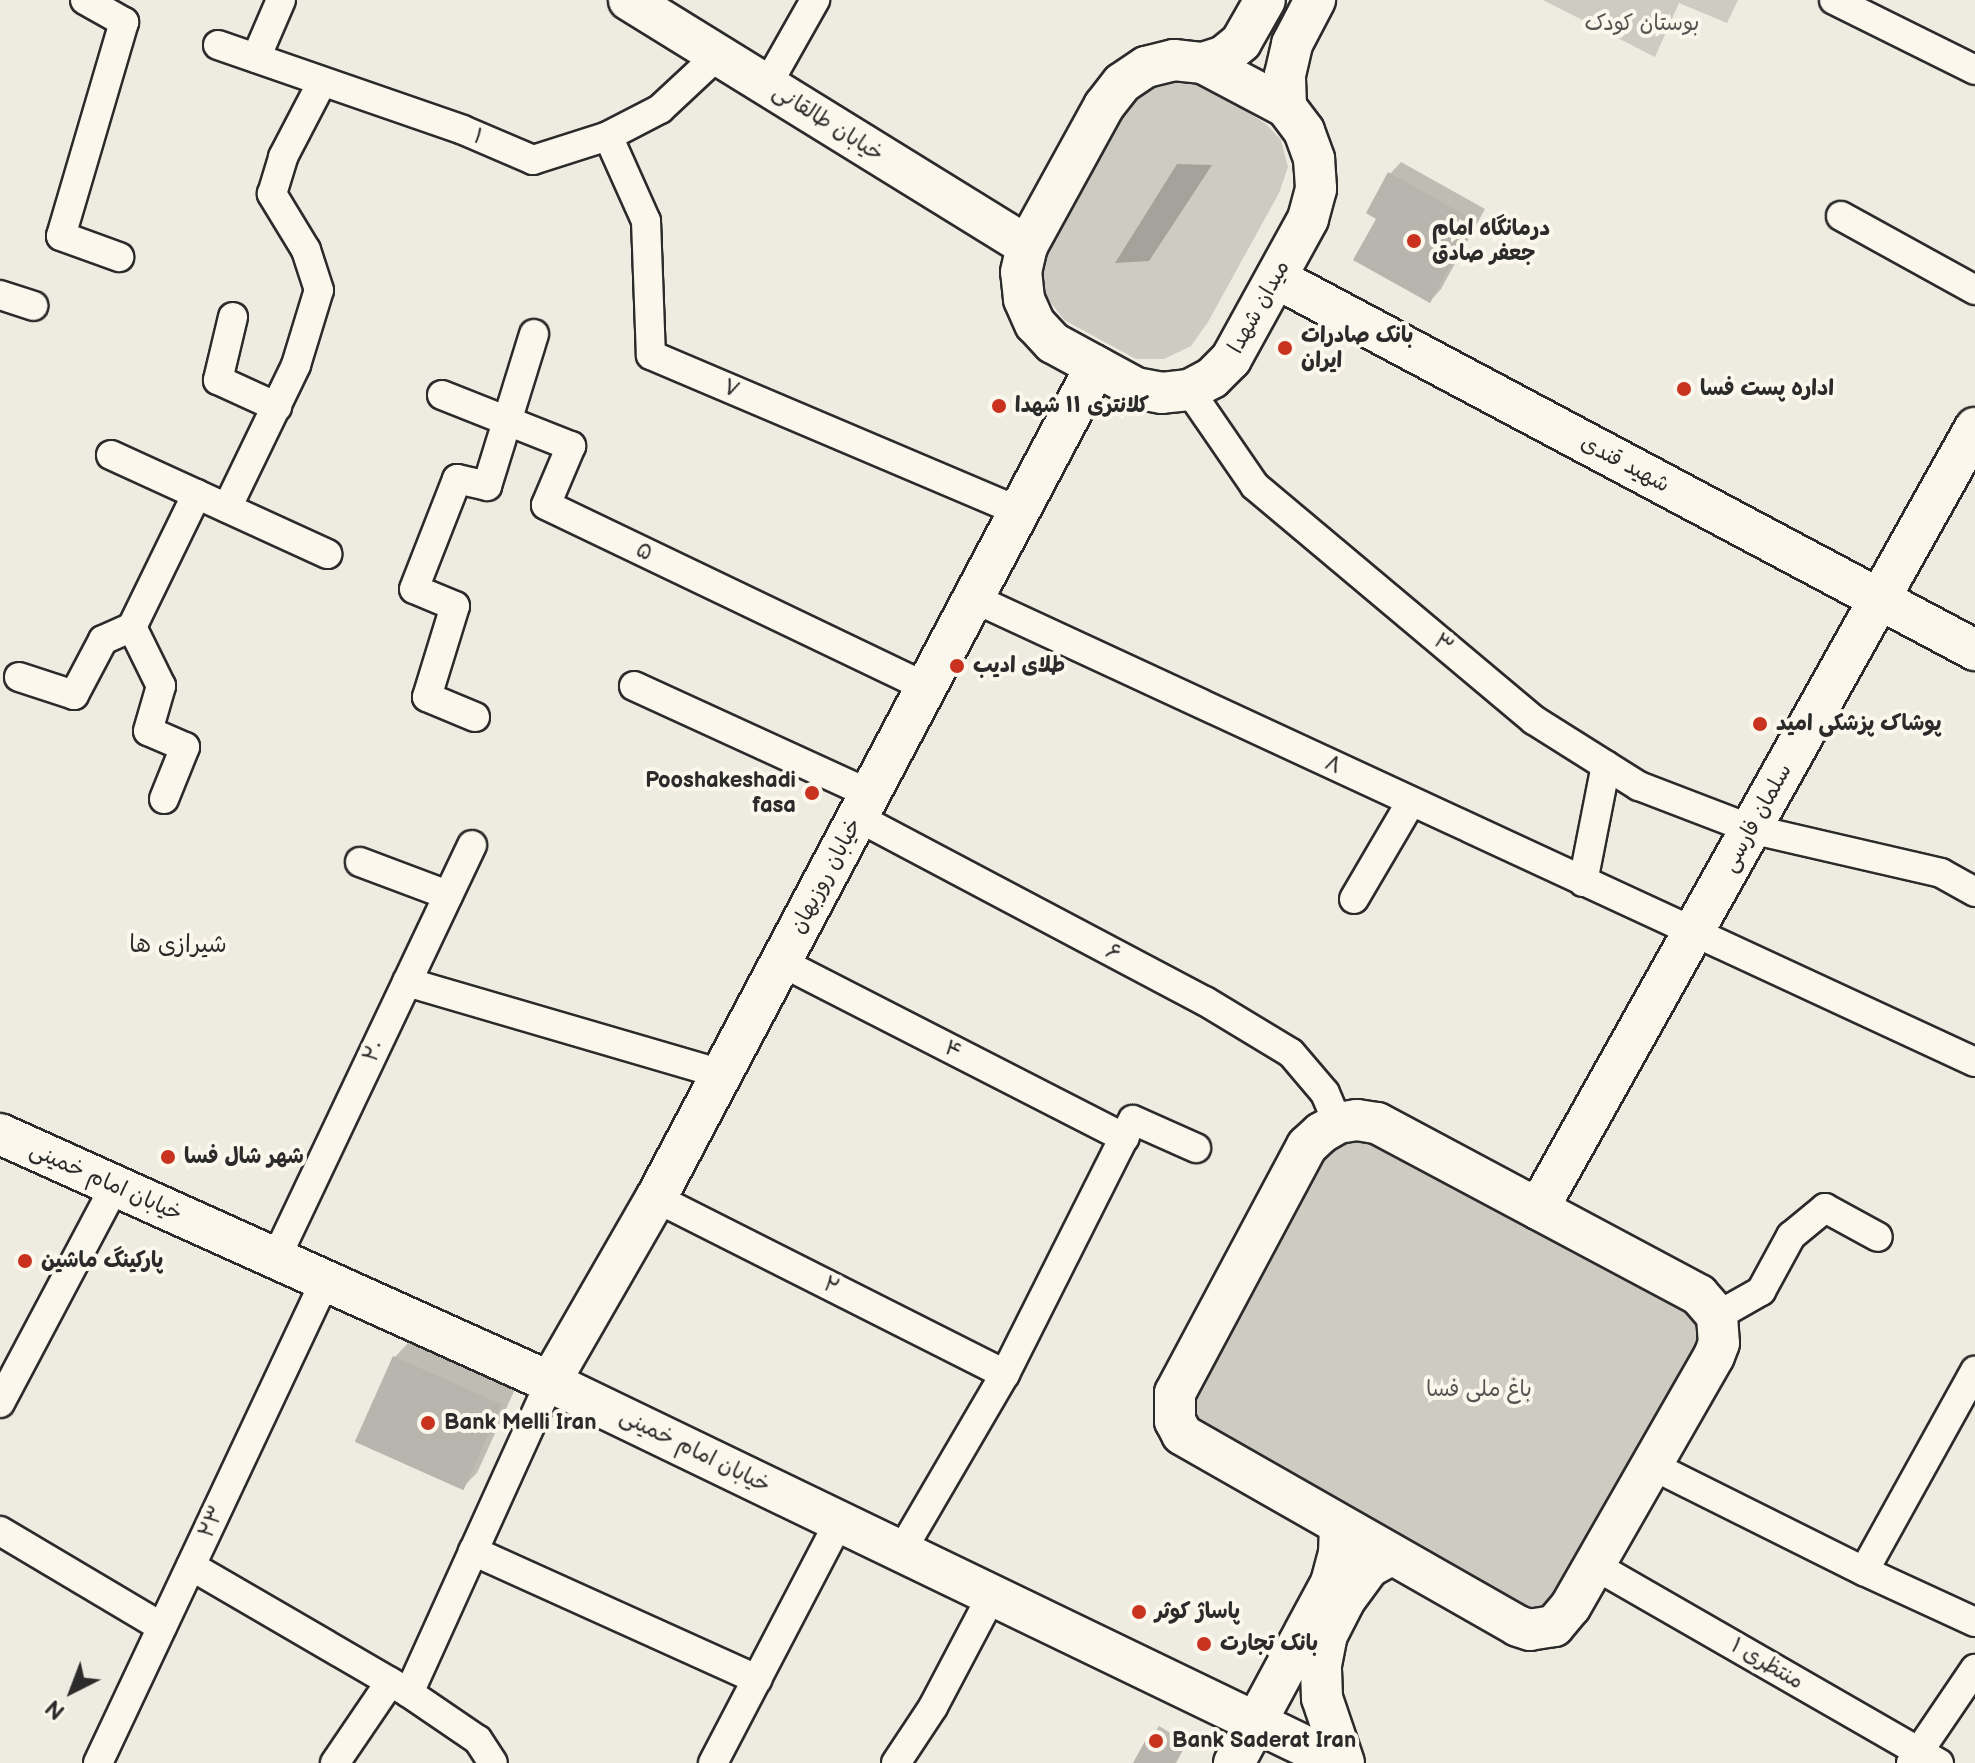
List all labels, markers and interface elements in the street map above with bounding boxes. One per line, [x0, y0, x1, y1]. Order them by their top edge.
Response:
park label: بوستان کودک [1585, 11, 1699, 37]
street label: خیابان طالقانی [768, 78, 888, 168]
street label: ۱ [469, 123, 487, 151]
place label: درمانگاه امام جعفر صادق [1432, 215, 1550, 266]
marker: درمانگاه امام جعفر صادق [1403, 230, 1425, 252]
street label: میدان شهدا [1223, 256, 1295, 358]
place label: بانک صادرات ایران [1301, 322, 1413, 374]
marker: بانک صادرات ایران [1276, 339, 1294, 357]
street label: ۷ [719, 374, 743, 404]
place label: اداره پست فسا [1700, 376, 1834, 402]
marker: اداره پست فسا [1675, 380, 1693, 398]
place label: کلانتری ۱۱ شهدا [1015, 393, 1149, 419]
marker: کلانتری ۱۱ شهدا [990, 397, 1008, 415]
street label: شهید قندی [1576, 430, 1674, 498]
street label: ۵ [631, 537, 657, 567]
street label: ۳ [1428, 628, 1458, 660]
place label: طلای ادیب [973, 653, 1065, 679]
marker: طلای ادیب [948, 657, 966, 675]
place label: پوشاک پزشکی امید [1776, 711, 1942, 737]
marker: پوشاک پزشکی امید [1751, 715, 1769, 733]
street label: ۸ [1320, 750, 1346, 780]
street label: سلمان فارسی [1716, 759, 1798, 877]
place label: Pooshakeshadi fasa [645, 767, 796, 818]
marker: Pooshakeshadi fasa [803, 784, 821, 802]
street label: خیابان روزبهان [785, 814, 867, 938]
district label: شیرازی ها [129, 931, 227, 959]
street label: ۶ [1101, 938, 1125, 968]
street label: ۴ [940, 1034, 966, 1066]
street label: ۲۰ [357, 1035, 391, 1067]
street label: خیابان امام خمینی [26, 1137, 186, 1227]
place label: شهر شال فسا [184, 1144, 304, 1170]
marker: شهر شال فسا [159, 1148, 177, 1166]
place label: پارکینگ ماشین [41, 1248, 163, 1274]
marker: پارکینگ ماشین [16, 1252, 34, 1270]
street label: ۲ [818, 1271, 844, 1301]
park label: باغ ملی فسا [1426, 1377, 1532, 1403]
street label: خیابان امام خمینی [616, 1403, 774, 1499]
place label: Bank Melli Iran [444, 1410, 597, 1436]
marker: Bank Melli Iran [419, 1414, 437, 1432]
street label: ۲۳ [193, 1502, 231, 1542]
place label: پاساژ کوثر [1155, 1599, 1240, 1625]
marker: پاساژ کوثر [1130, 1603, 1148, 1621]
place label: بانک تجارت [1220, 1631, 1318, 1657]
street label: منتظری ۱ [1726, 1633, 1808, 1695]
marker: بانک تجارت [1195, 1635, 1213, 1653]
north arrow [32, 1651, 112, 1731]
text: N [40, 1694, 71, 1725]
place label: Bank Saderat Iran [1172, 1728, 1356, 1754]
marker: Bank Saderat Iran [1147, 1732, 1165, 1750]

